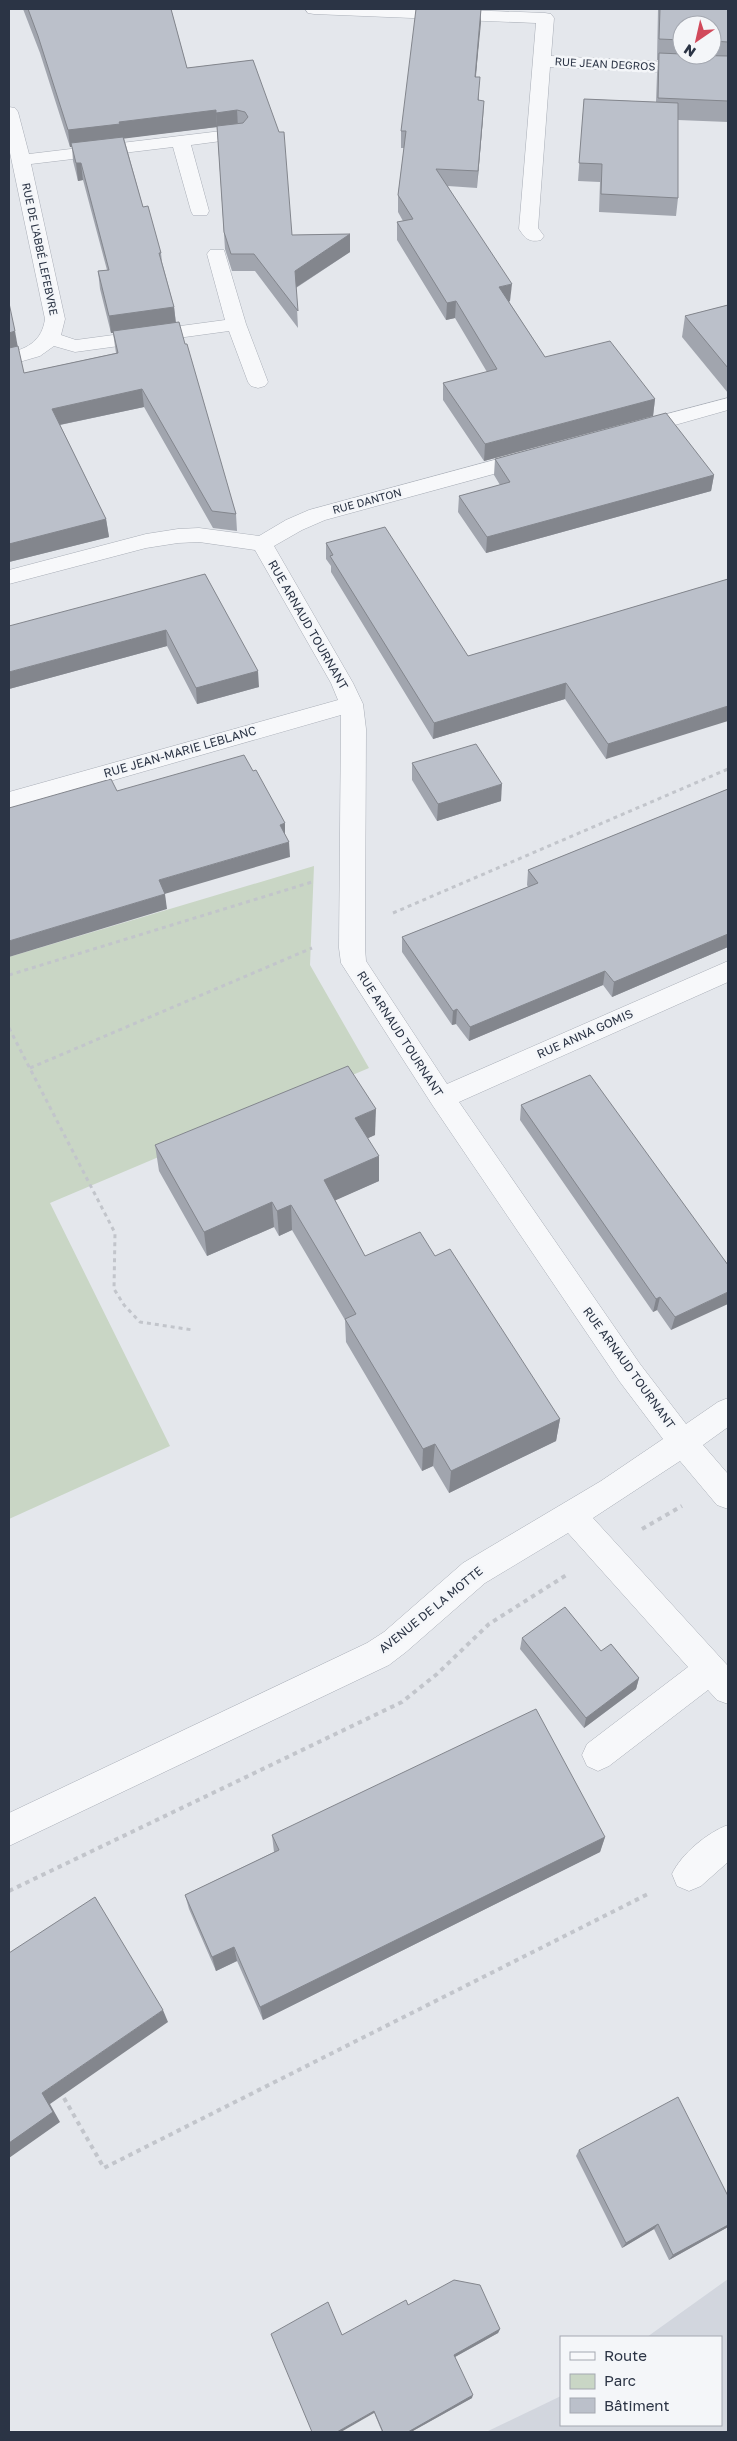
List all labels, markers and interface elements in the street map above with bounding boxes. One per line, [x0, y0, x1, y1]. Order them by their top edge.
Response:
north arrow [672, 15, 722, 65]
text: N [680, 41, 699, 61]
street label: RUE JEAN DEGROS [554, 54, 656, 73]
street label: RUE DE L'ABBÉ LEFEBVRE [20, 181, 61, 317]
street label: RUE DANTON [331, 485, 403, 516]
street label: RUE ARNAUD TOURNANT [265, 557, 352, 693]
street label: RUE JEAN-MARIE LEBLANC [102, 723, 258, 781]
street label: RUE ARNAUD TOURNANT [354, 968, 447, 1100]
street label: RUE ANNA GOMIS [534, 1006, 635, 1061]
street label: RUE ARNAUD TOURNANT [580, 1304, 679, 1432]
street label: AVENUE DE LA MOTTE [376, 1563, 486, 1656]
legend [560, 2336, 722, 2426]
text: Route [604, 2346, 647, 2364]
text: Parc [604, 2371, 636, 2389]
text: Bâtiment [604, 2396, 669, 2414]

